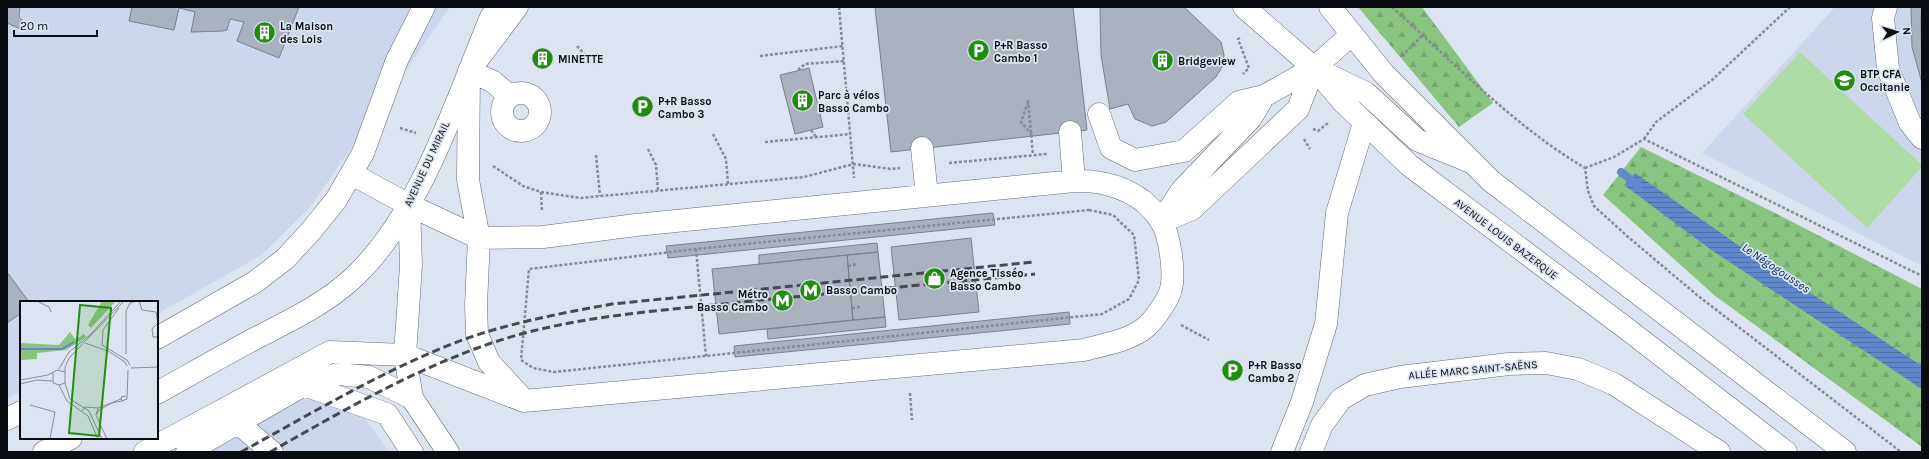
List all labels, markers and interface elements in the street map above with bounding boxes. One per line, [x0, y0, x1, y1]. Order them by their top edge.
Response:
scale bar [14, 12, 97, 38]
north arrow [1877, 12, 1917, 52]
text: 20 m [20, 19, 48, 33]
building icon: La Maison des Lois [252, 19, 278, 45]
place label: La Maison des Lois [280, 20, 333, 46]
text: N [1900, 27, 1913, 36]
parking icon: P+R Basso Cambo 1 [966, 38, 992, 64]
place label: P+R Basso Cambo 1 [994, 39, 1048, 65]
building icon: MINETTE [530, 46, 556, 72]
building icon: Bridgeview [1150, 48, 1176, 74]
place label: MINETTE [558, 53, 603, 66]
place label: Bridgeview [1178, 55, 1236, 68]
school or university icon: BTP CFA Occitanie [1832, 67, 1858, 93]
place label: BTP CFA Occitanie [1860, 68, 1910, 94]
building icon: Parc à vélos Basso Cambo [789, 88, 815, 114]
place label: Parc à vélos Basso Cambo [818, 89, 889, 115]
parking icon: P+R Basso Cambo 3 [629, 94, 655, 120]
place label: P+R Basso Cambo 3 [658, 95, 712, 121]
street label: AVENUE DU MIRAIL [402, 119, 453, 209]
street label: AVENUE LOUIS BAZERQUE [1451, 196, 1561, 282]
water label: Le Négogousses [1739, 240, 1813, 296]
shop icon: Agence Tisséo Basso Cambo [922, 266, 948, 292]
place label: Agence Tisséo Basso Cambo [950, 267, 1024, 293]
metro station icon: Basso Cambo [797, 277, 823, 303]
place label: Basso Cambo [826, 284, 897, 297]
metro station icon: Métro Basso Cambo [770, 287, 796, 313]
place label: Métro Basso Cambo [697, 288, 768, 314]
inset map [20, 301, 158, 439]
street label: ALLÉE MARC SAINT-SAËNS [1408, 356, 1538, 382]
parking icon: P+R Basso Cambo 2 [1220, 358, 1246, 384]
place label: P+R Basso Cambo 2 [1248, 359, 1302, 385]

